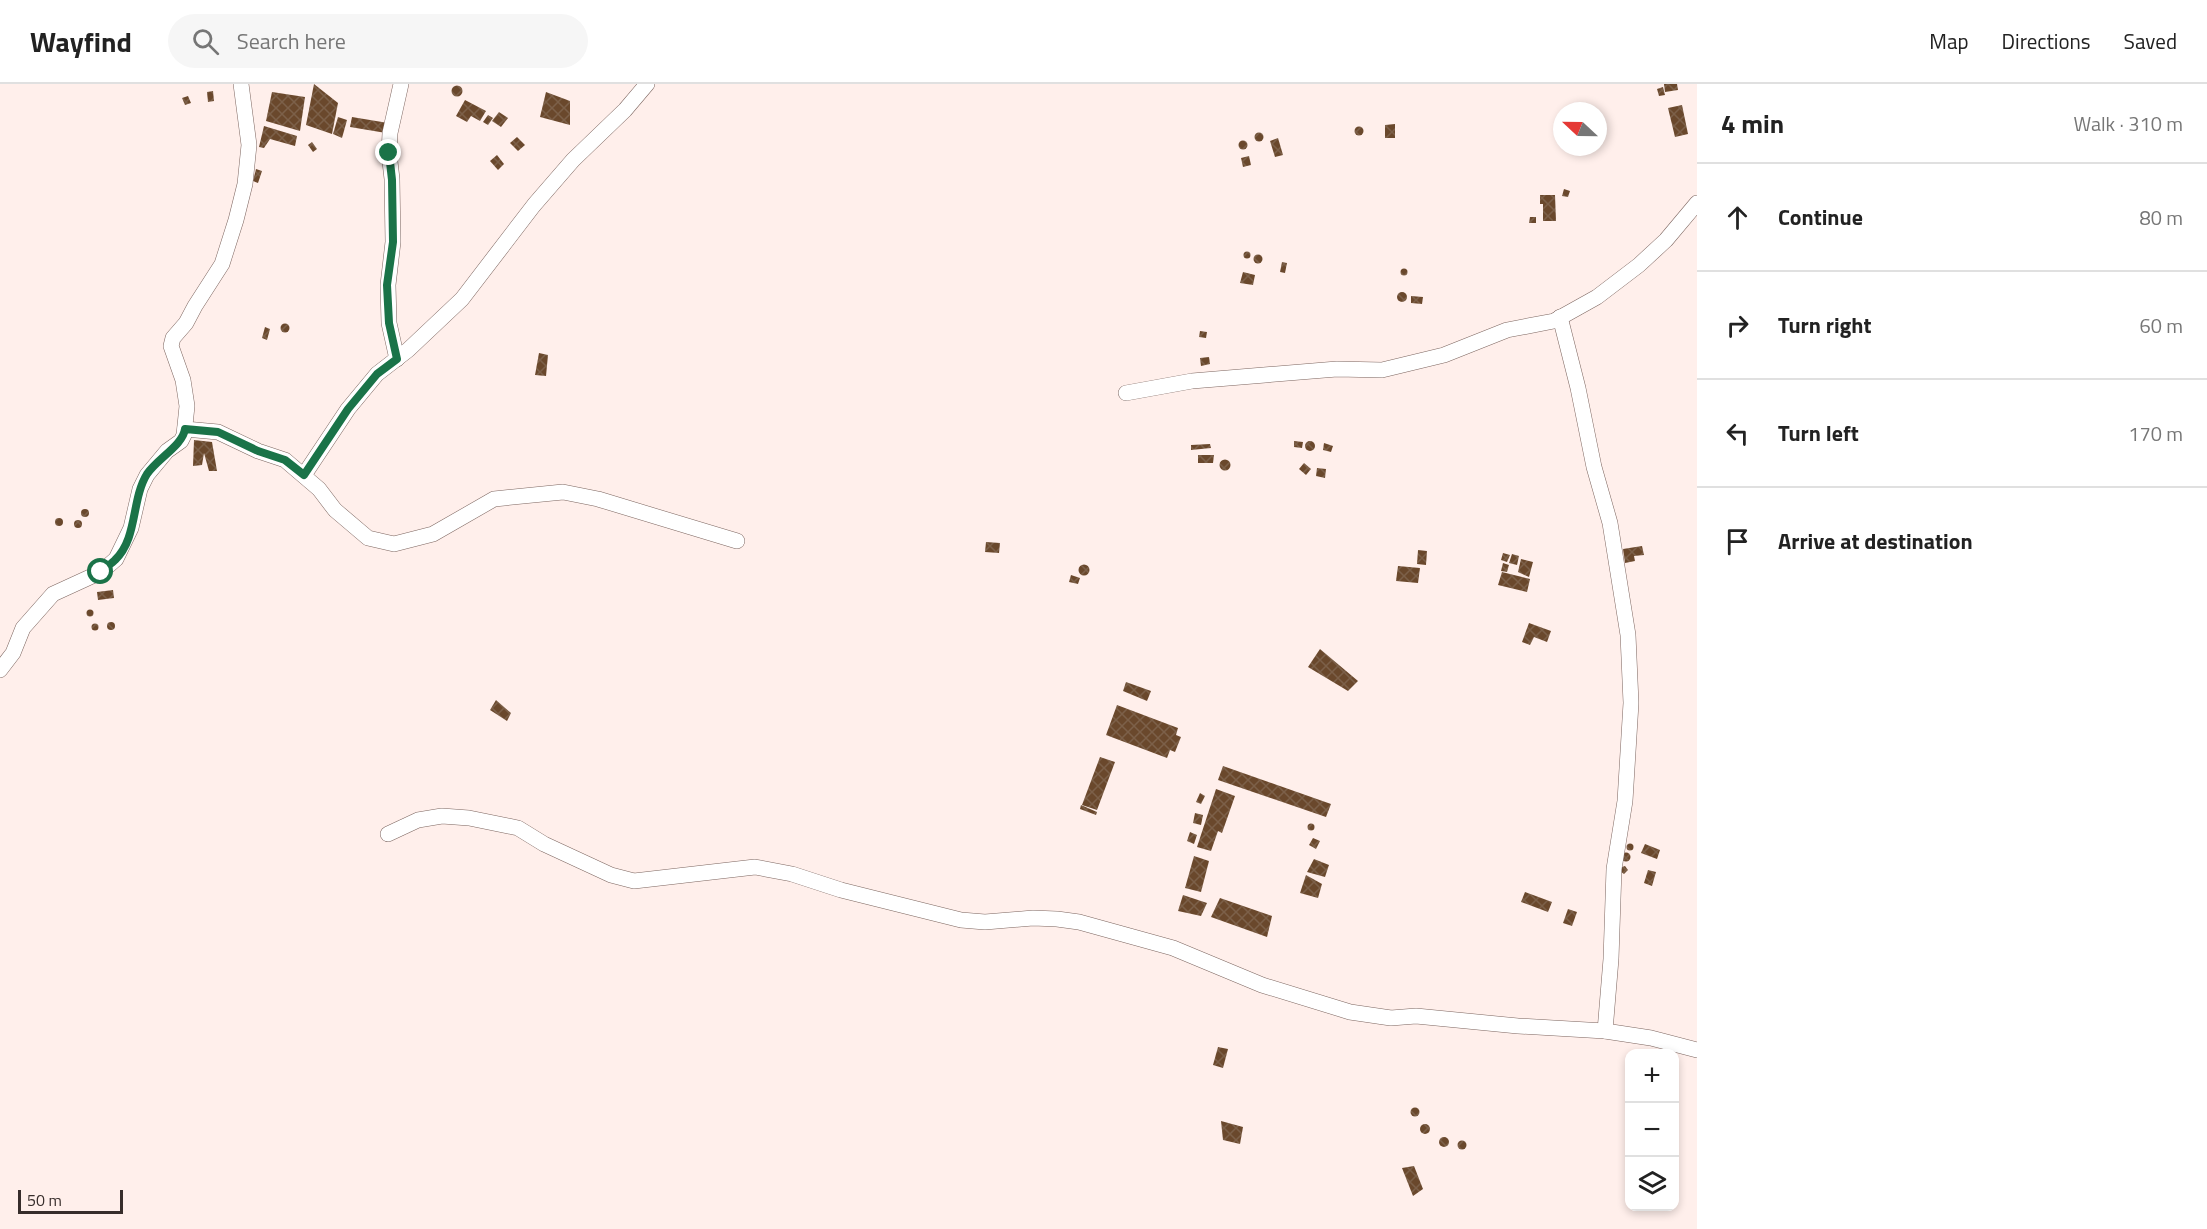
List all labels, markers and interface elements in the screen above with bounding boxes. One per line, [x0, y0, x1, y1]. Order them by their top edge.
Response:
search box [168, 14, 588, 68]
text: Wayfind [30, 20, 132, 63]
text: Search here [237, 24, 346, 58]
icon: search [189, 25, 222, 58]
text: Map [1929, 25, 1969, 57]
text: Directions [2002, 25, 2091, 57]
text: Saved [2124, 25, 2177, 57]
north arrow [1553, 102, 1607, 156]
text: 4 min [1721, 104, 1784, 143]
text: Walk · 310 m [2074, 108, 2183, 139]
route end [375, 139, 401, 165]
text: Continue [1778, 200, 1863, 234]
icon: ahead [1721, 201, 1754, 234]
text: 80 m [2139, 202, 2183, 233]
text: Turn right [1778, 308, 1872, 342]
icon: right [1721, 309, 1754, 342]
text: 60 m [2139, 310, 2183, 341]
text: Turn left [1778, 416, 1859, 450]
icon: left [1721, 417, 1754, 450]
text: 170 m [2128, 418, 2183, 449]
text: Arrive at destination [1778, 524, 1973, 558]
icon: arrive [1721, 525, 1754, 558]
route start [87, 558, 113, 584]
map controls [1625, 1049, 1679, 1211]
button: + [1625, 1049, 1679, 1103]
button: − [1625, 1103, 1679, 1157]
button: layers [1625, 1157, 1679, 1211]
scale bar [18, 1187, 123, 1214]
text: 50 m [27, 1188, 62, 1212]

